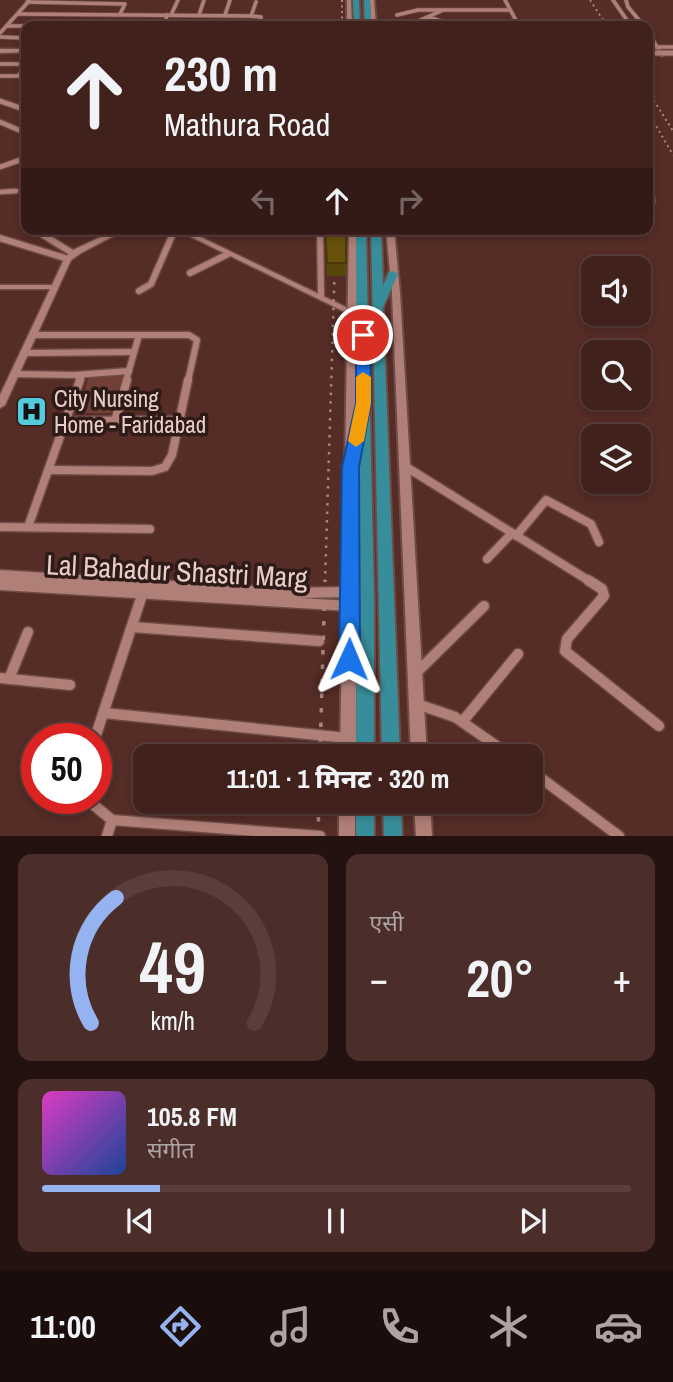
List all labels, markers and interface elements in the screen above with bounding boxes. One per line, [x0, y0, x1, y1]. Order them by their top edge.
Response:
text: 230 m [164, 40, 278, 106]
icon: ahead [49, 49, 140, 140]
text: Mathura Road [164, 103, 330, 146]
icon: left [245, 182, 283, 220]
icon: ahead [318, 182, 356, 220]
icon: right [391, 182, 429, 220]
map controls [581, 256, 651, 494]
button: sound [581, 256, 651, 326]
pin [333, 305, 393, 365]
icon: arrive [344, 316, 382, 354]
button: search [581, 340, 651, 410]
place label: City Nursing Home - Faridabad [54, 383, 206, 440]
hospital icon: City Nursing Home - Faridabad [14, 394, 48, 428]
button: layers [581, 424, 651, 494]
street label: Lal Bahadur Shastri Marg [45, 545, 309, 597]
position arrow [312, 622, 386, 696]
speed limit sign: 50 [21, 723, 112, 814]
text: 11:01 · 1 मिनट · 320 m [226, 761, 450, 796]
text: एसी [370, 907, 404, 938]
text: 49 [140, 919, 206, 1017]
text: 20° [466, 943, 534, 1013]
text: − [370, 953, 388, 1004]
text: + [613, 953, 631, 1004]
text: km/h [151, 1004, 195, 1038]
text: 105.8 FM [147, 1099, 237, 1134]
text: संगीत [147, 1134, 195, 1165]
icon: previous [121, 1202, 159, 1240]
icon: pause [317, 1202, 355, 1240]
icon: next [514, 1202, 552, 1240]
icon: directions [156, 1302, 205, 1351]
icon: music [266, 1302, 315, 1351]
icon: phone [375, 1302, 424, 1351]
icon: climate [484, 1302, 533, 1351]
icon: car [594, 1302, 643, 1351]
text: 11:00 [30, 1305, 96, 1348]

